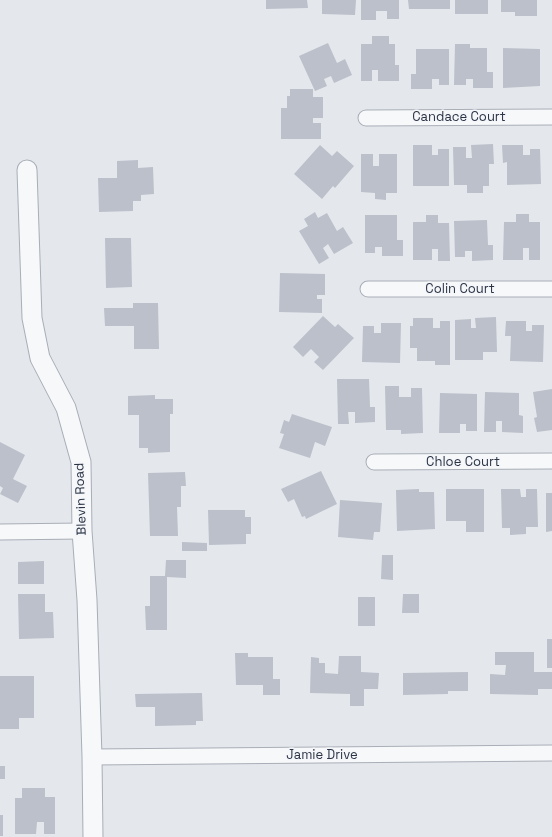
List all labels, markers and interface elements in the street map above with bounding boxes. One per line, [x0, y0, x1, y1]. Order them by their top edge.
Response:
street label: Candace Court [412, 109, 506, 125]
street label: Colin Court [425, 281, 495, 297]
street label: Chloe Court [426, 454, 500, 470]
street label: Blevin Road [72, 462, 90, 536]
street label: Jamie Drive [286, 747, 358, 763]

